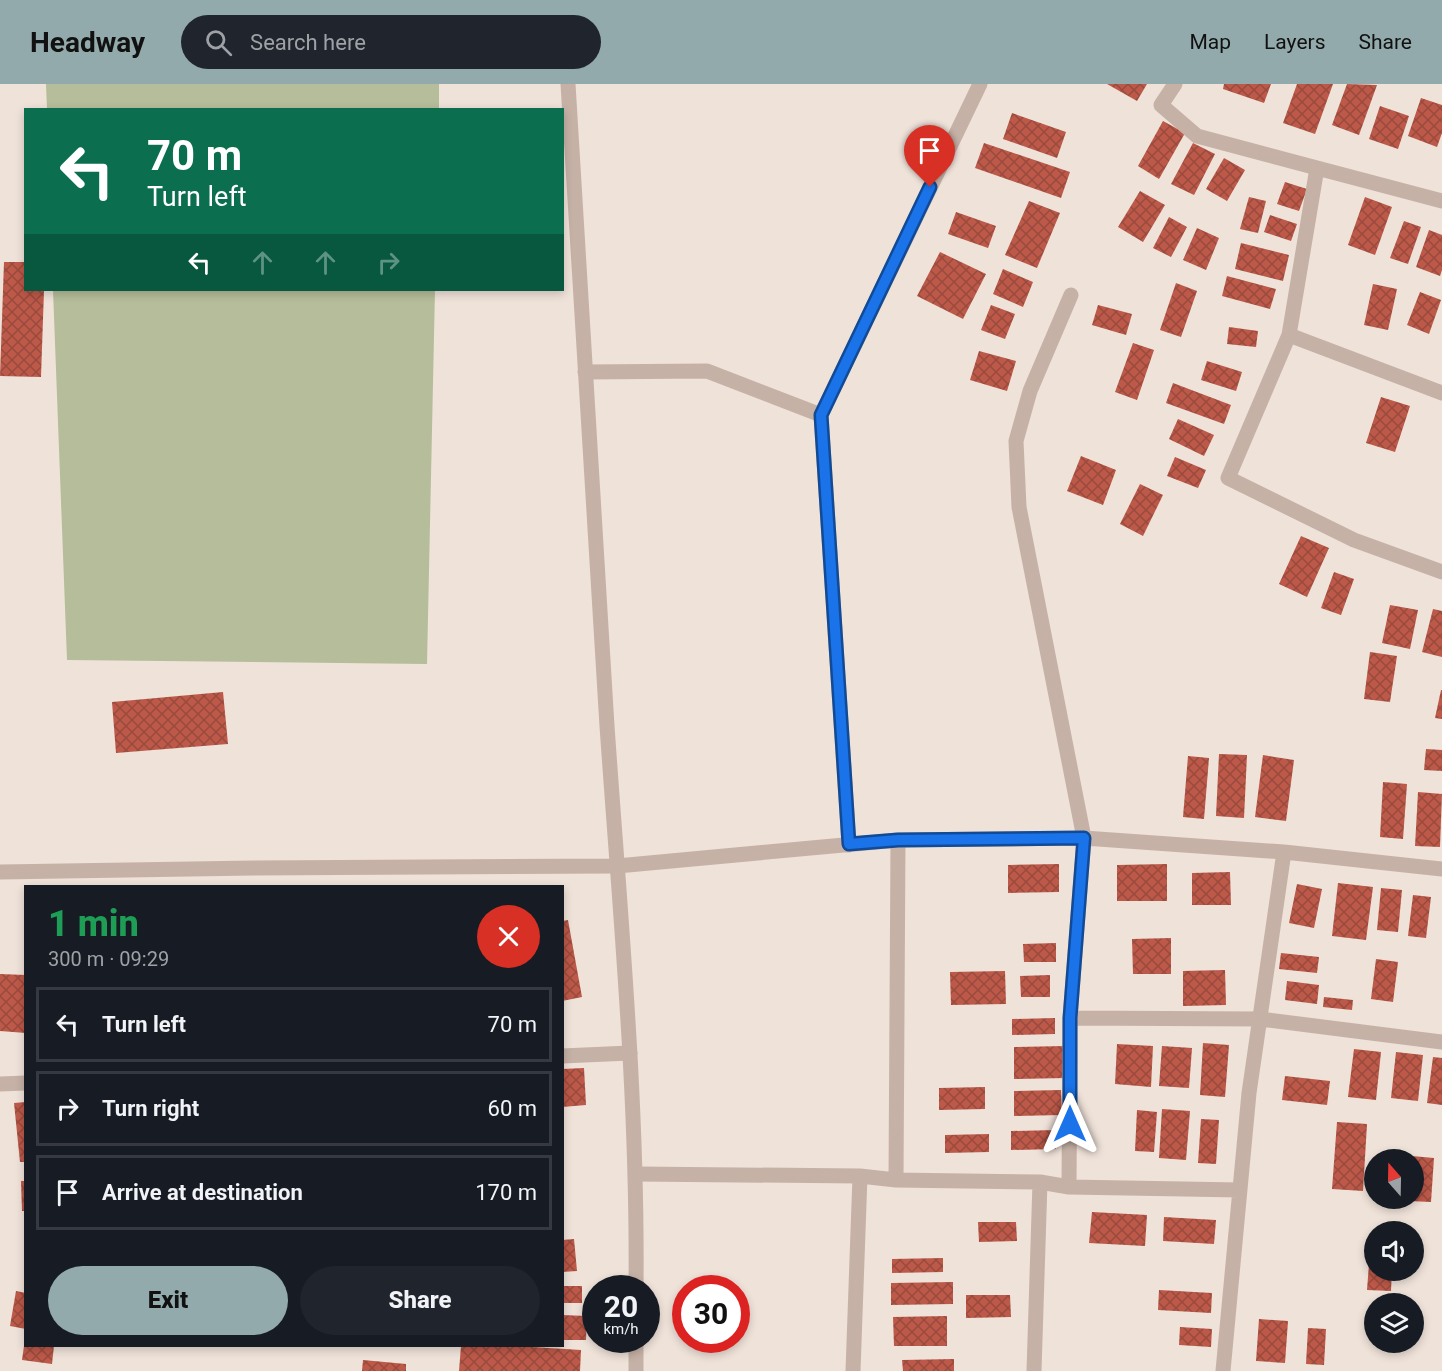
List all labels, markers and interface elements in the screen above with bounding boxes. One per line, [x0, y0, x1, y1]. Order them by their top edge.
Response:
search box [181, 15, 601, 69]
text: Headway [30, 26, 145, 59]
icon: search [202, 26, 235, 59]
text: Search here [250, 30, 366, 55]
text: Map [1189, 30, 1231, 54]
text: Layers [1264, 30, 1325, 54]
text: Share [1358, 30, 1412, 54]
pin [904, 125, 955, 187]
text: 70 m [147, 131, 242, 180]
icon: left [48, 132, 126, 210]
icon: arrive [913, 134, 946, 167]
text: Turn left [147, 181, 247, 213]
icon: left [183, 246, 216, 279]
icon: ahead [246, 246, 279, 279]
icon: ahead [309, 246, 342, 279]
icon: right [372, 246, 405, 279]
text: 1 min [48, 903, 139, 945]
button: close [477, 905, 540, 968]
text: 300 m · 09:29 [48, 947, 169, 971]
icon: left [51, 1008, 84, 1041]
text: Turn left [102, 1012, 186, 1037]
text: 70 m [488, 1012, 537, 1037]
icon: right [51, 1092, 84, 1125]
position arrow [1038, 1092, 1102, 1156]
text: Turn right [102, 1096, 199, 1121]
text: 60 m [488, 1096, 537, 1121]
north arrow [1364, 1149, 1424, 1209]
map controls [1364, 1149, 1424, 1353]
icon: arrive [51, 1176, 84, 1209]
text: Arrive at destination [102, 1180, 303, 1205]
text: 170 m [475, 1180, 537, 1205]
button: sound [1364, 1221, 1424, 1281]
button: Exit [48, 1266, 288, 1335]
button: Share [300, 1266, 540, 1335]
speed limit sign: 30 [672, 1275, 750, 1353]
text: 20 [604, 1289, 638, 1324]
button: layers [1364, 1293, 1424, 1353]
text: km/h [603, 1320, 639, 1338]

